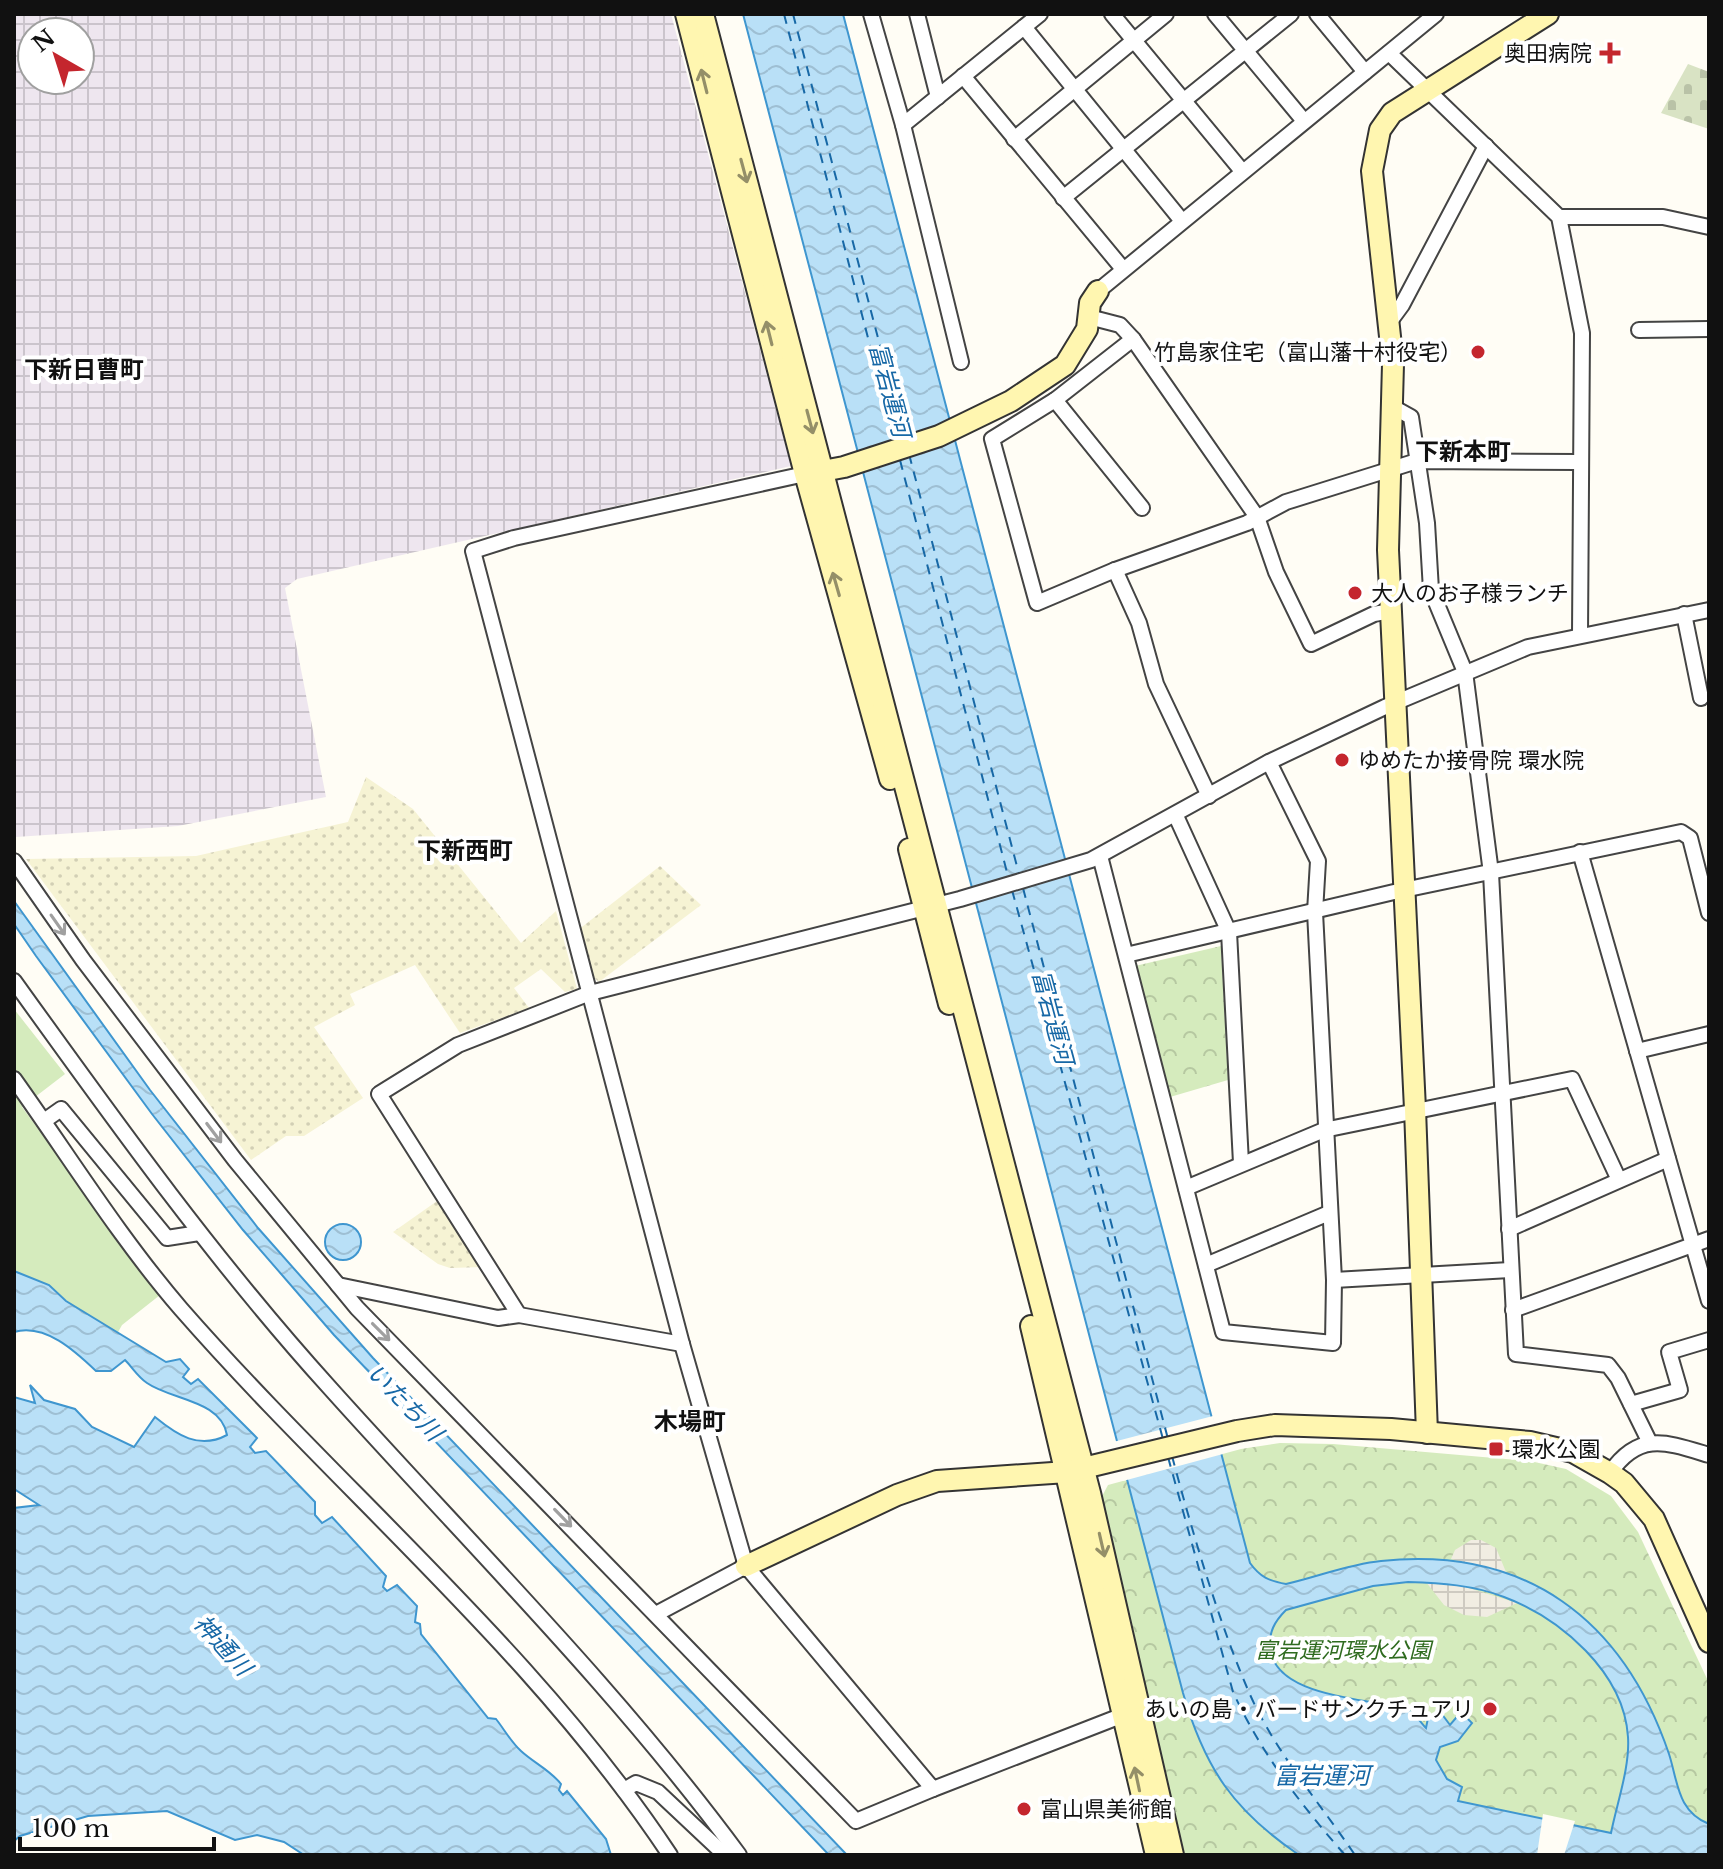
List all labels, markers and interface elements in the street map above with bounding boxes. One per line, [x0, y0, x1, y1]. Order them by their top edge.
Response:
north arrow [16, 16, 96, 96]
text: N [27, 24, 61, 58]
place label: 奥田病院 [1504, 40, 1592, 67]
marker: 奥田病院 [1599, 42, 1621, 64]
one-way arrow [695, 69, 710, 95]
one-way arrow [738, 157, 753, 183]
one-way arrow [760, 320, 775, 346]
place label: 竹島家住宅（富山藩十村役宅） [1154, 339, 1462, 366]
water label: 富岩運河 [864, 340, 917, 444]
marker: 竹島家住宅（富山藩十村役宅） [1469, 343, 1487, 361]
district label: 下新日曹町 [24, 355, 144, 384]
one-way arrow [803, 409, 818, 435]
district label: 下新本町 [1415, 437, 1511, 466]
one-way arrow [828, 572, 842, 597]
place label: 大人のお子様ランチ [1371, 580, 1569, 607]
marker: 大人のお子様ランチ [1346, 584, 1364, 602]
place label: ゆめたか接骨院 環水院 [1358, 747, 1584, 774]
marker: ゆめたか接骨院 環水院 [1333, 751, 1351, 769]
district label: 下新西町 [417, 836, 513, 865]
one-way arrow [50, 914, 66, 936]
water label: 富岩運河 [1027, 967, 1080, 1071]
one-way arrow [206, 1122, 223, 1143]
one-way arrow [371, 1322, 390, 1341]
water label: いたち川 [361, 1357, 451, 1449]
district label: 木場町 [654, 1407, 726, 1436]
place label: 環水公園 [1512, 1436, 1600, 1463]
marker: 環水公園 [1487, 1440, 1505, 1458]
one-way arrow [553, 1508, 572, 1527]
one-way arrow [1096, 1532, 1111, 1558]
water label: 神通川 [188, 1609, 260, 1684]
park label: 富岩運河環水公園 [1255, 1637, 1434, 1664]
place label: あいの島・バードサンクチュアリ [1144, 1696, 1474, 1723]
marker: あいの島・バードサンクチュアリ [1481, 1700, 1499, 1718]
water label: 富岩運河 [1274, 1761, 1374, 1790]
one-way arrow [1129, 1767, 1144, 1793]
place label: 富山県美術館 [1040, 1796, 1172, 1823]
marker: 富山県美術館 [1015, 1800, 1033, 1818]
scale bar [20, 1801, 214, 1851]
text: 100 m [32, 1814, 110, 1843]

